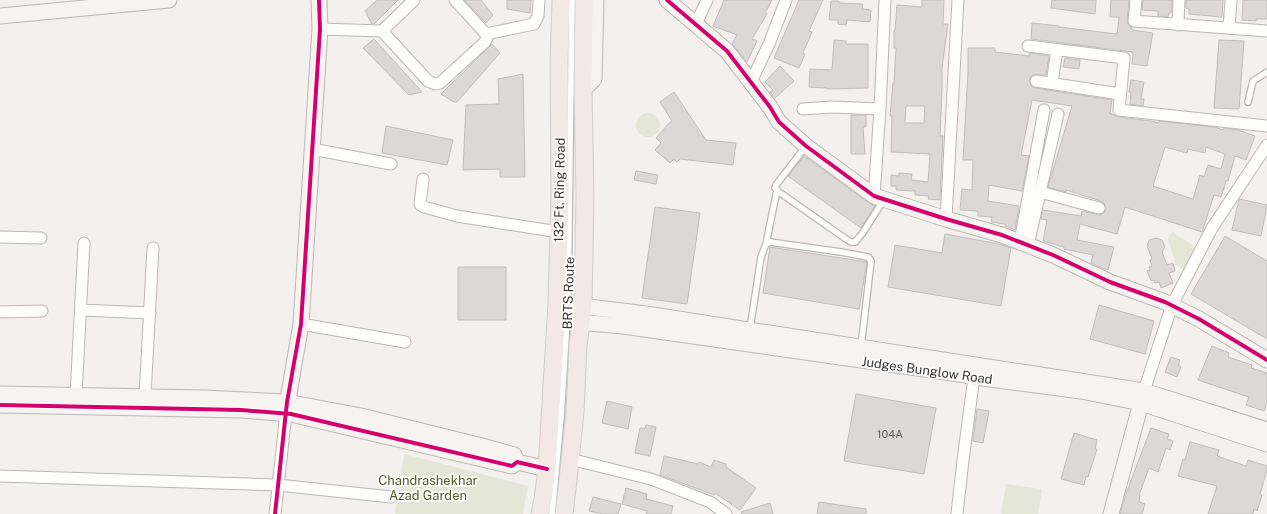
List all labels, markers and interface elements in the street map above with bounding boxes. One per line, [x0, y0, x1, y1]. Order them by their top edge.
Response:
street label: 132 Ft. Ring Road [551, 138, 568, 242]
street label: BRTS Route [560, 256, 577, 330]
street label: Judges Bunglow Road [860, 354, 993, 387]
house number: 104A [877, 428, 903, 440]
park label: Chandrashekhar Azad Garden [378, 473, 478, 503]

